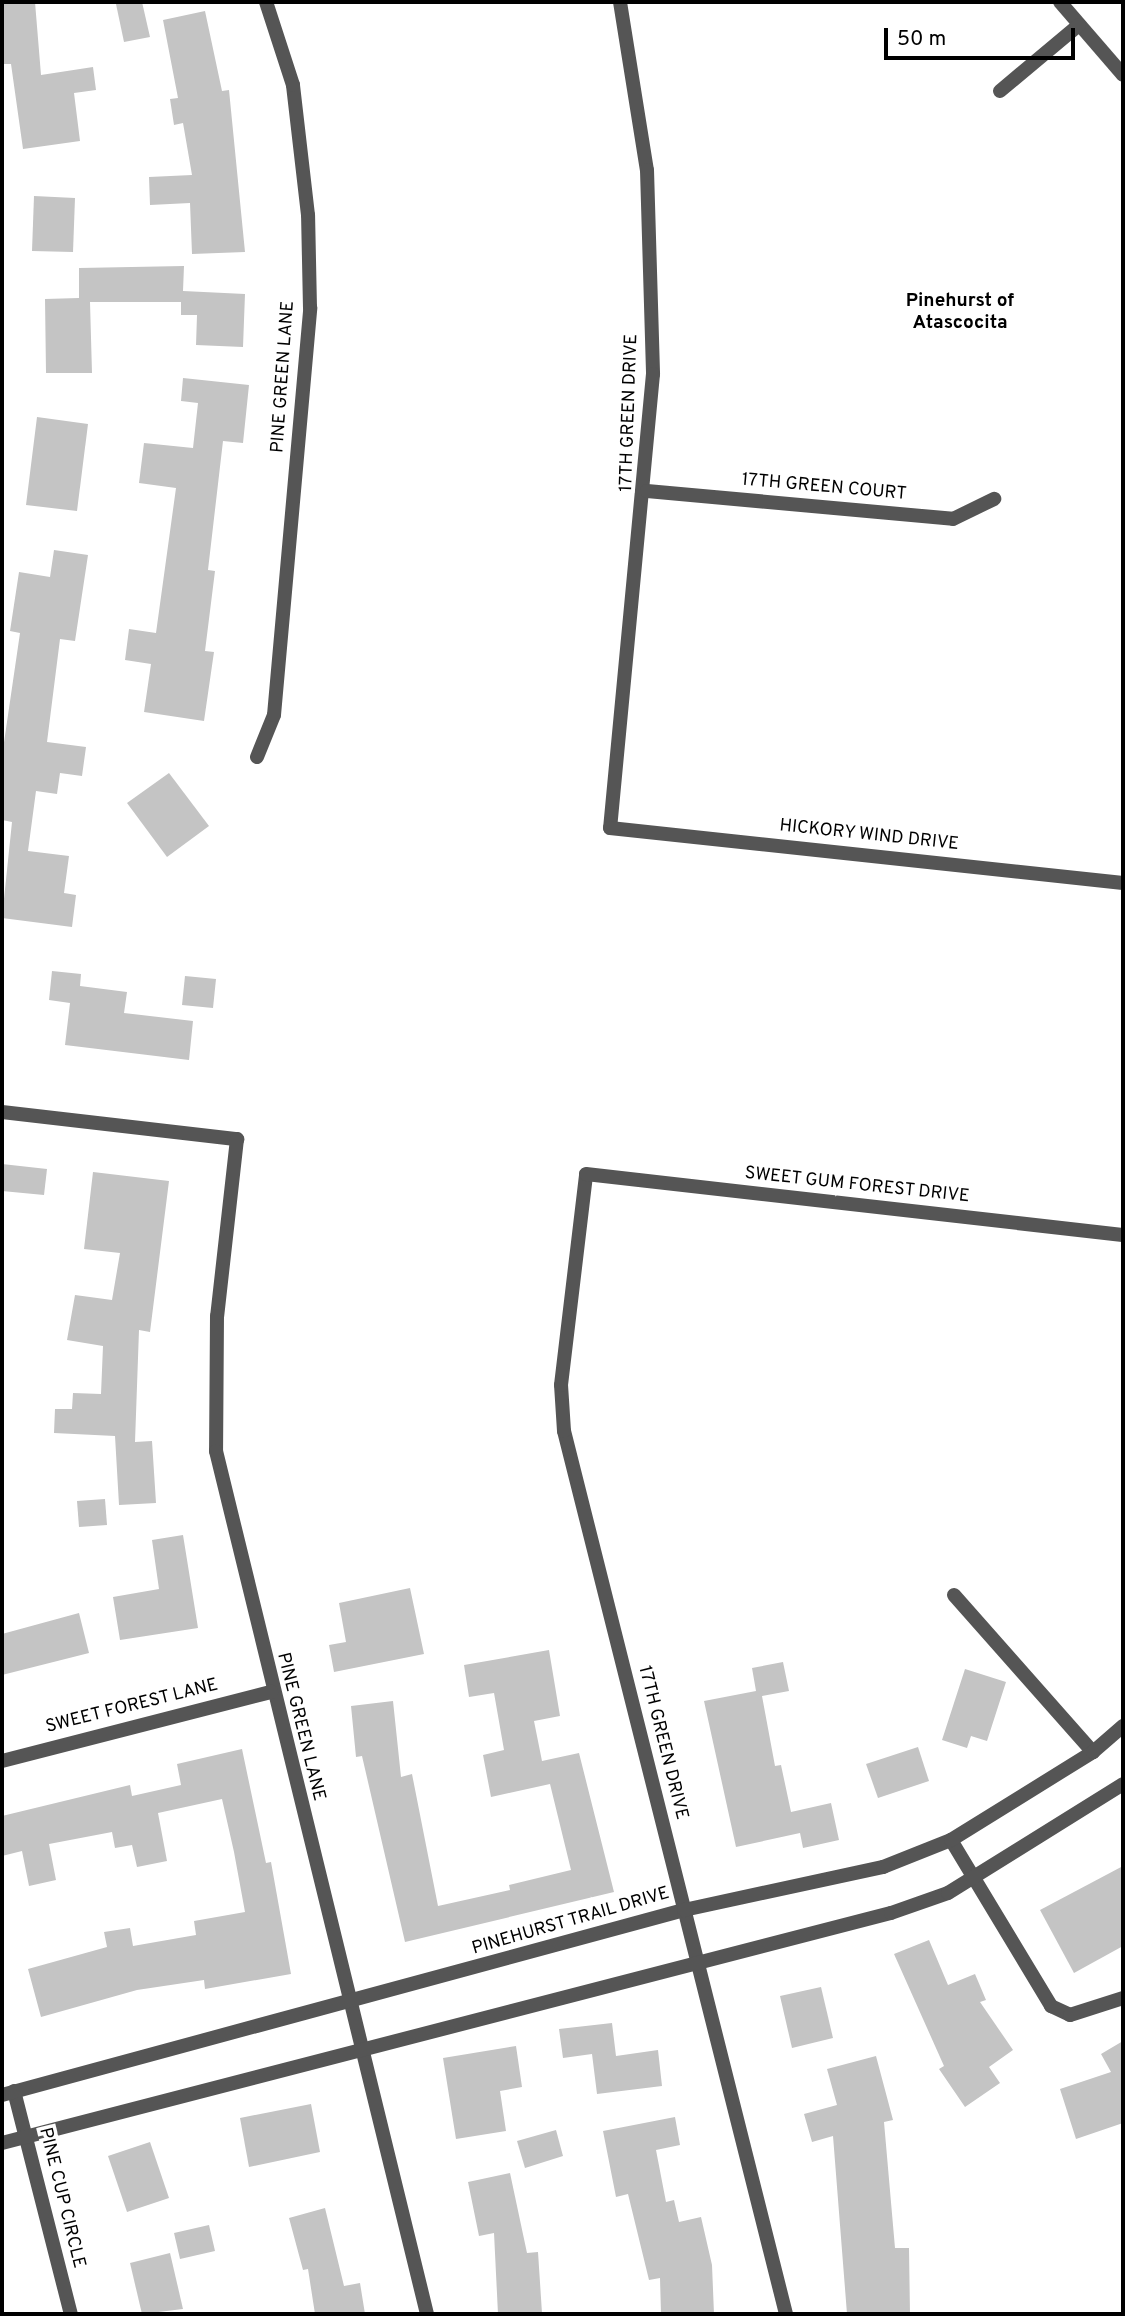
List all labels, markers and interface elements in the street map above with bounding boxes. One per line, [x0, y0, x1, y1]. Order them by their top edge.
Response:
scale bar [887, 14, 1078, 58]
text: 50 m [897, 26, 946, 53]
district label: Pinehurst of Atascocita [906, 291, 1014, 335]
street label: PINE GREEN LANE [268, 300, 300, 454]
street label: 17TH GREEN DRIVE [616, 334, 644, 492]
street label: 17TH GREEN COURT [741, 470, 907, 506]
street label: HICKORY WIND DRIVE [778, 816, 960, 856]
street label: SWEET GUM FOREST DRIVE [743, 1163, 971, 1209]
street label: PINE GREEN LANE [271, 1650, 329, 1804]
street label: 17TH GREEN DRIVE [632, 1664, 692, 1822]
street label: SWEET FOREST LANE [43, 1675, 221, 1739]
street label: PINEHURST TRAIL DRIVE [469, 1883, 673, 1961]
street label: PINE CUP CIRCLE [33, 2125, 89, 2271]

